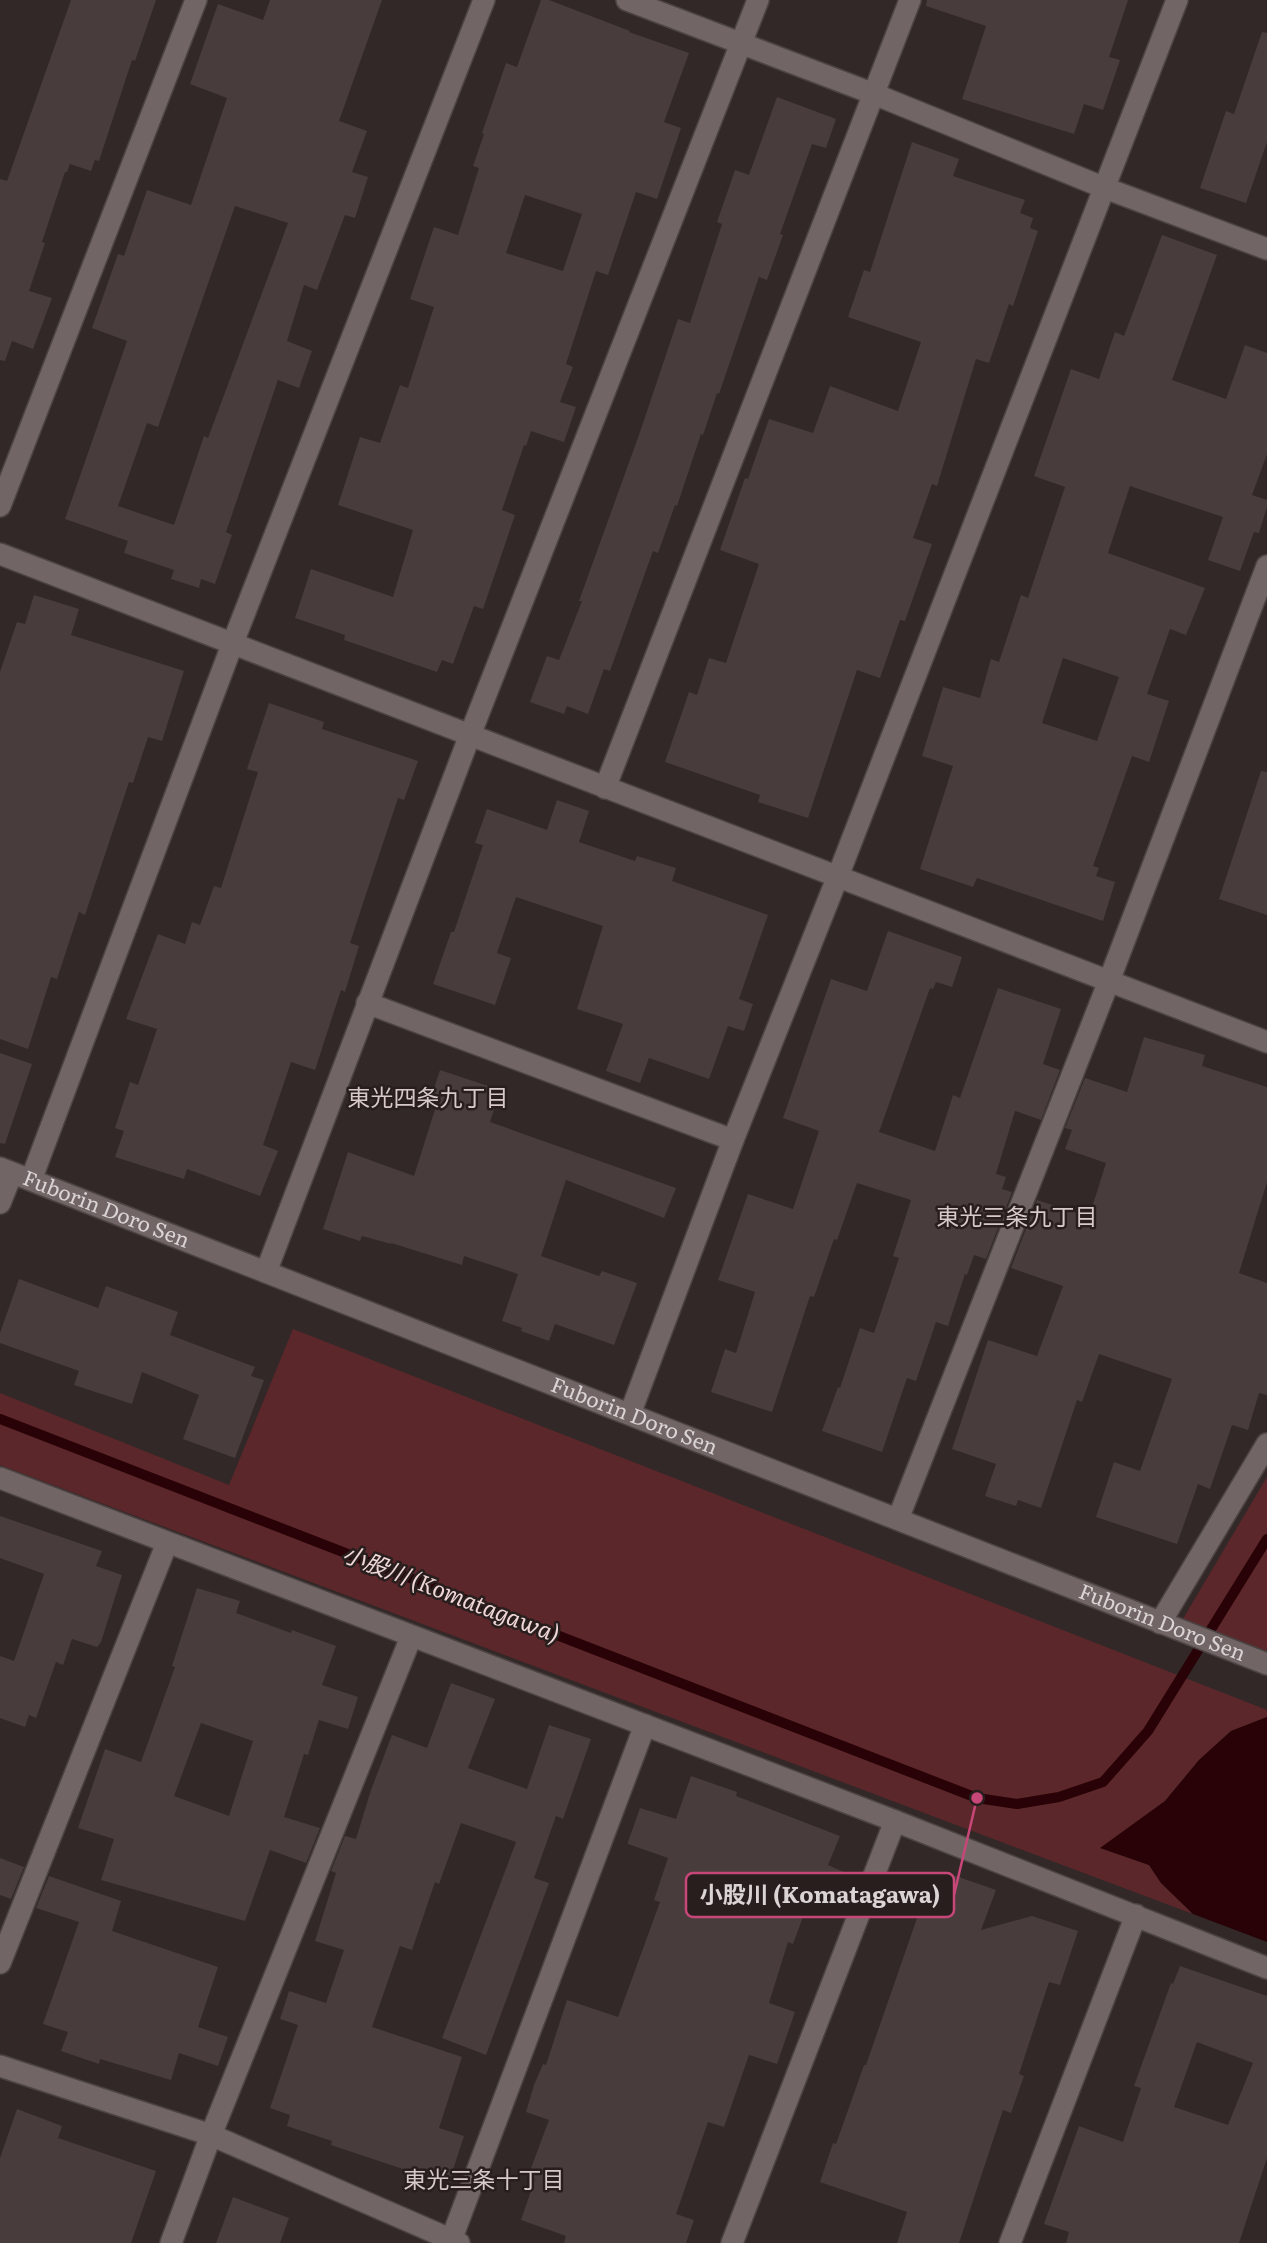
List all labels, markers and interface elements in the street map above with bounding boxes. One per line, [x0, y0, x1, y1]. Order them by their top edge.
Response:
district label: 東光四条九丁目 [348, 1079, 509, 1113]
street label: Fuborin Doro Sen [19, 1161, 195, 1254]
district label: 東光三条九丁目 [937, 1198, 1098, 1232]
street label: Fuborin Doro Sen [547, 1367, 723, 1461]
water label: 小股川 (Komatagawa) [338, 1535, 565, 1649]
street label: Fuborin Doro Sen [1075, 1574, 1251, 1667]
callout: 小股川 (Komatagawa) [686, 1873, 954, 1917]
text: 小股川 (Komatagawa) [700, 1876, 940, 1910]
district label: 東光三条十丁目 [404, 2161, 565, 2195]

